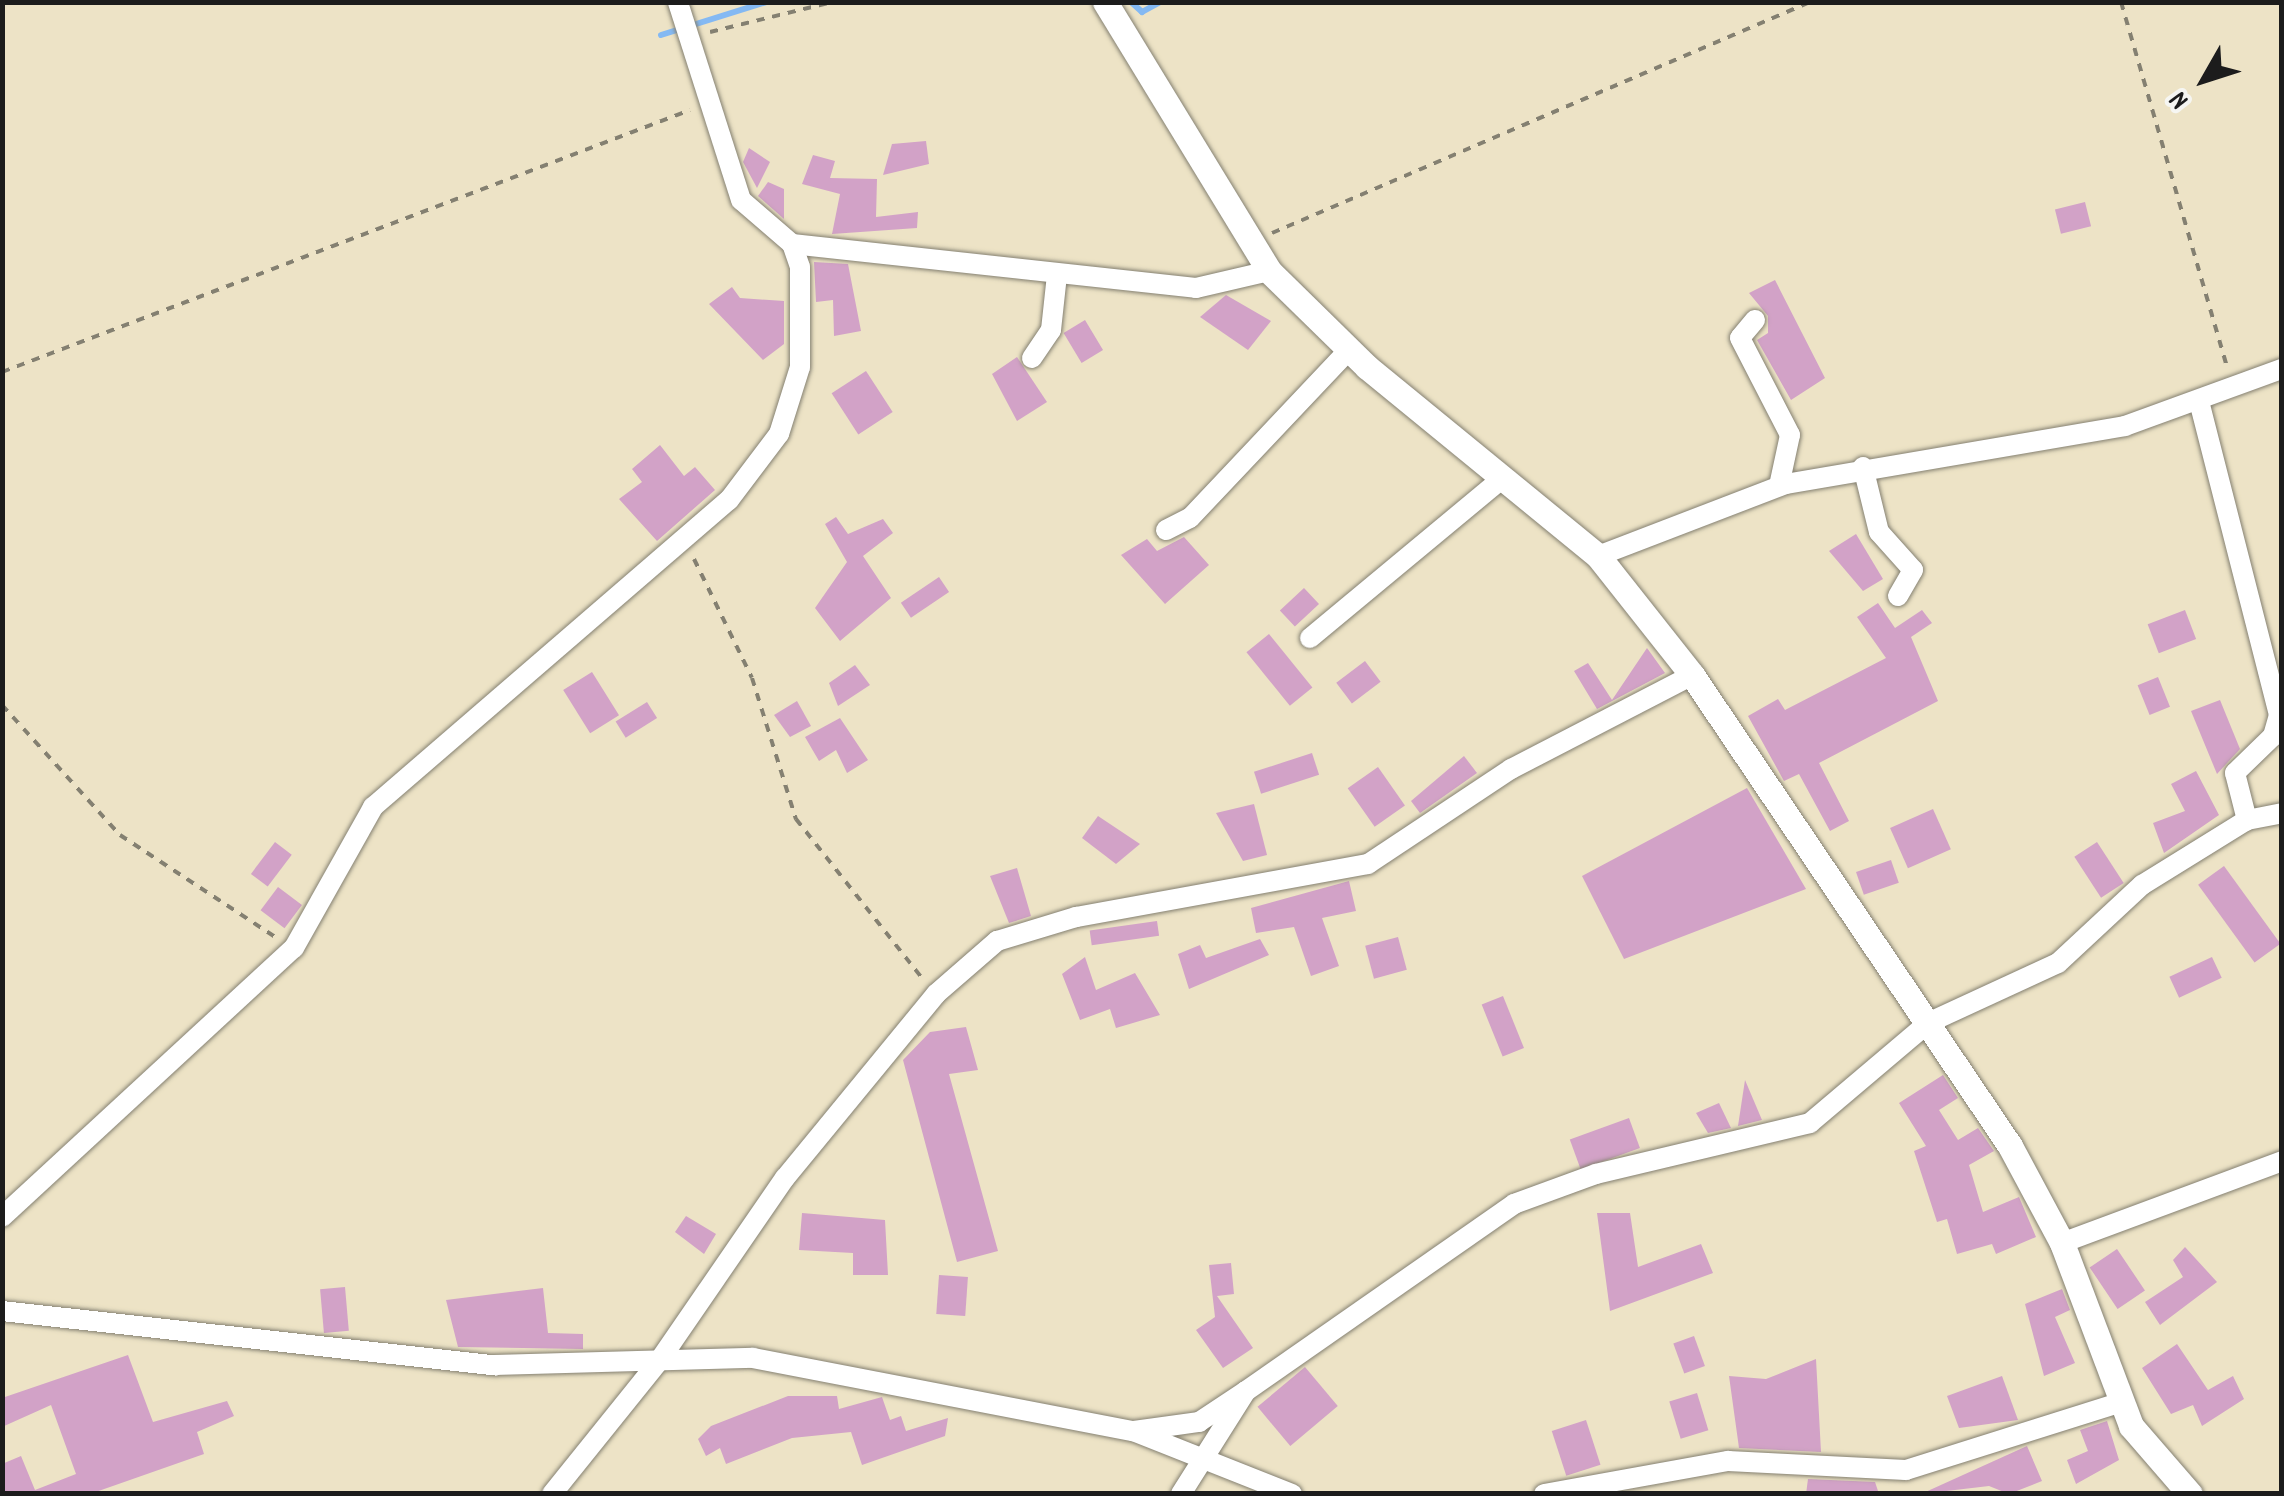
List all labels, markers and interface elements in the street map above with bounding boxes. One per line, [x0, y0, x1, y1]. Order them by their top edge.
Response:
north arrow [2154, 30, 2254, 130]
text: N [2161, 81, 2201, 117]

